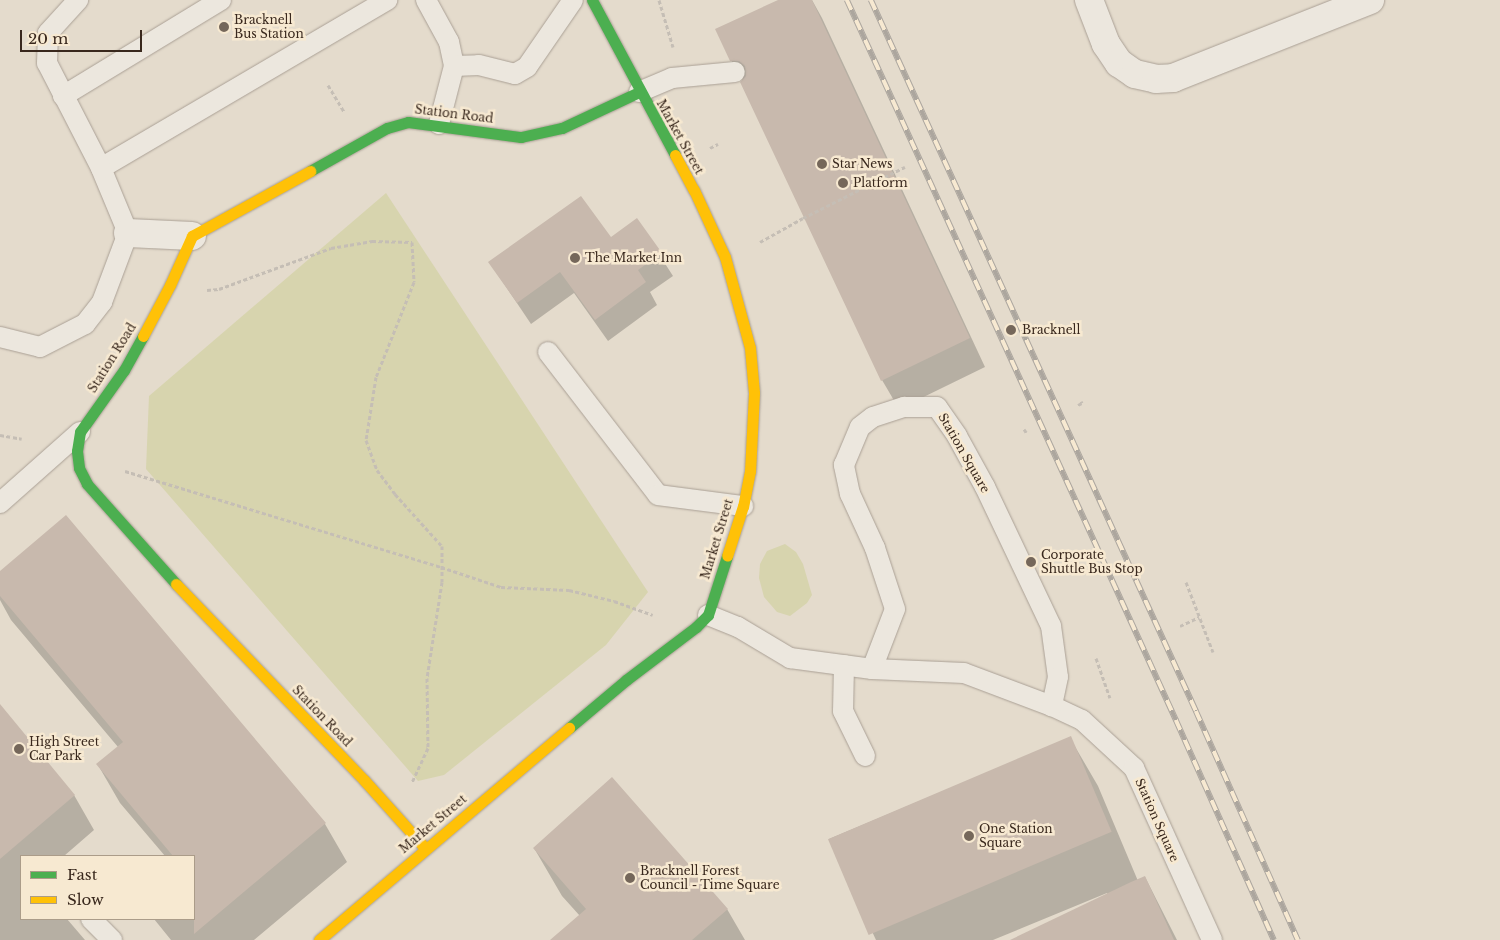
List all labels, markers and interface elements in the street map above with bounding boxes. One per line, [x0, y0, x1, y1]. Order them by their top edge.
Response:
place label: Bracknell Bus Station [234, 13, 304, 41]
scale bar [22, 20, 145, 52]
marker: Bracknell Bus Station [218, 21, 230, 33]
text: 20 m [28, 29, 68, 48]
street label: Market Street [653, 97, 707, 177]
street label: Station Road [414, 102, 494, 126]
place label: Star News [832, 157, 893, 171]
marker: Star News [816, 158, 828, 170]
place label: Platform [853, 176, 908, 190]
marker: Platform [837, 177, 849, 189]
place label: The Market Inn [585, 251, 682, 265]
marker: The Market Inn [569, 252, 581, 264]
street label: Station Road [85, 321, 139, 395]
marker: Bracknell [1004, 323, 1018, 337]
place label: Bracknell [1022, 323, 1080, 337]
street label: Station Square [935, 411, 993, 495]
street label: Market Street [698, 497, 736, 581]
place label: Corporate Shuttle Bus Stop [1041, 548, 1143, 576]
marker: Corporate Shuttle Bus Stop [1025, 556, 1037, 568]
street label: Station Road [289, 683, 355, 749]
place label: High Street Car Park [29, 735, 99, 763]
marker: High Street Car Park [13, 743, 25, 755]
street label: Station Square [1132, 776, 1182, 864]
street label: Market Street [396, 792, 470, 856]
place label: One Station Square [979, 822, 1053, 850]
marker: One Station Square [963, 830, 975, 842]
legend [20, 855, 195, 920]
place label: Bracknell Forest Council - Time Square [640, 864, 780, 892]
text: Fast [67, 865, 97, 884]
marker: Bracknell Forest Council - Time Square [624, 872, 636, 884]
text: Slow [67, 890, 104, 909]

